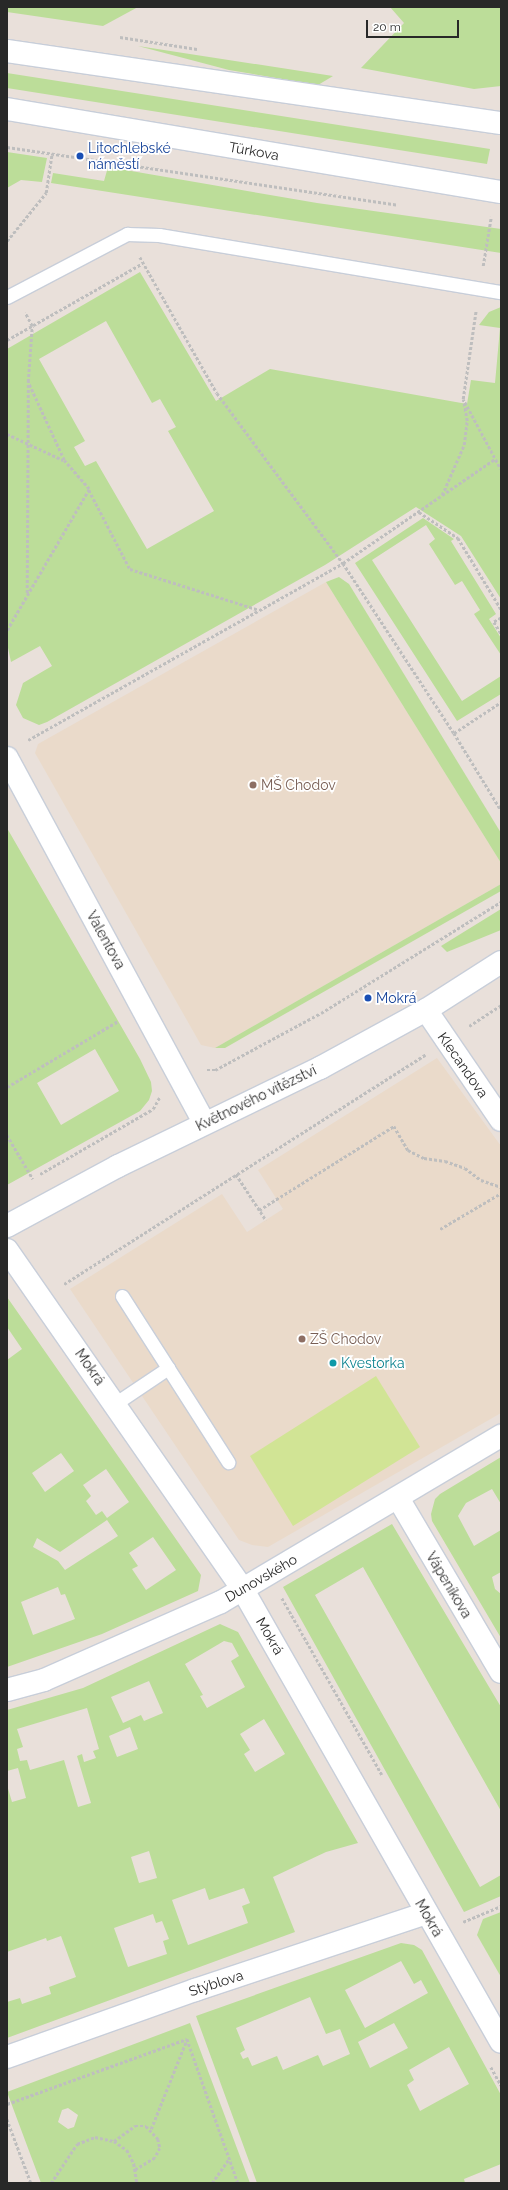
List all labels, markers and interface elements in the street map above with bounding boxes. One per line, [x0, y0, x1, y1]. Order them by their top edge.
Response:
scale bar [368, 12, 461, 38]
text: 20 m [373, 20, 401, 34]
street label: Türkova [228, 138, 280, 164]
place label: Litochlebské náměstí [88, 140, 171, 172]
marker: Litochlebské náměstí [75, 151, 85, 161]
place label: MŠ Chodov [261, 777, 336, 793]
marker: MŠ Chodov [248, 780, 258, 790]
street label: Valentova [83, 908, 129, 972]
place label: Mokrá [376, 990, 416, 1006]
marker: Mokrá [363, 993, 373, 1003]
street label: Klecandova [434, 1029, 492, 1101]
street label: Květnového vítězství [193, 1061, 319, 1135]
place label: ZŠ Chodov [310, 1331, 381, 1347]
marker: ZŠ Chodov [297, 1334, 307, 1344]
street label: Mokrá [72, 1346, 108, 1388]
place label: Kvestorka [341, 1355, 405, 1371]
marker: Kvestorka [328, 1358, 338, 1368]
street label: Vápeníkova [423, 1549, 475, 1621]
street label: Dunovského [222, 1551, 300, 1605]
street label: Mokrá [253, 1614, 287, 1658]
street label: Mokrá [412, 1896, 446, 1940]
street label: Stýblova [187, 1966, 245, 2000]

